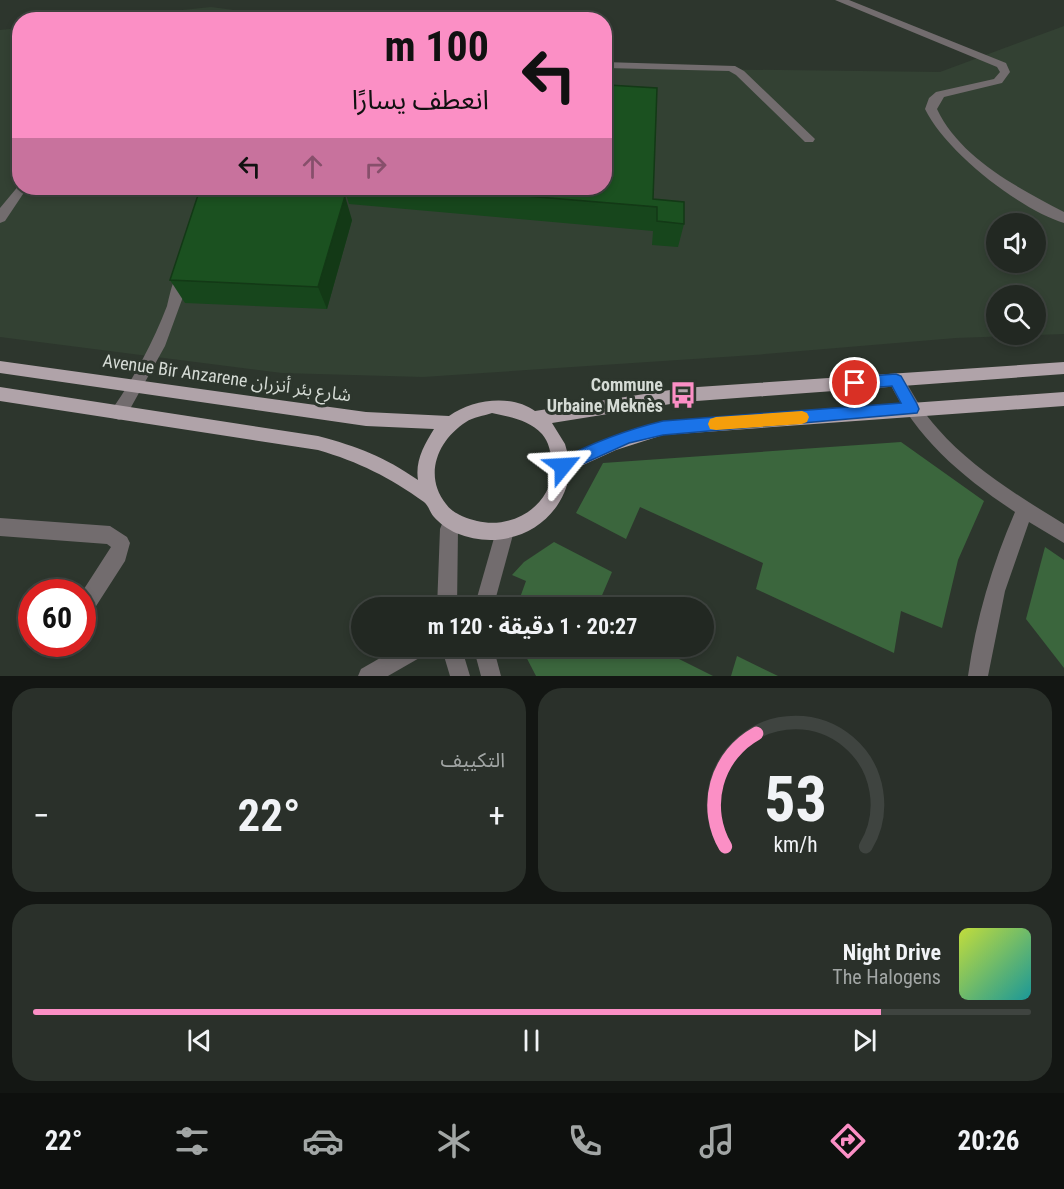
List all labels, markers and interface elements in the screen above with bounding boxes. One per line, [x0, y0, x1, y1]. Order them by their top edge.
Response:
text: 100 m [384, 22, 489, 71]
icon: left [510, 36, 588, 114]
text: انعطف يسارًا [352, 84, 489, 116]
icon: left [233, 150, 266, 183]
icon: ahead [296, 150, 329, 183]
icon: right [359, 150, 392, 183]
map controls [986, 213, 1046, 345]
button: sound [986, 213, 1046, 273]
button: search [986, 285, 1046, 345]
street label: Avenue Bir Anzarene شارع بئر أنزران [101, 349, 353, 409]
pin [829, 357, 880, 408]
icon: arrive [838, 366, 871, 399]
place label: Commune Urbaine Meknès [547, 374, 663, 416]
bus stop icon: Commune Urbaine Meknès [668, 380, 698, 410]
position arrow [531, 434, 595, 498]
speed limit sign: 60 [18, 579, 96, 657]
text: 20:27 · 1 دقيقة · 120 m [428, 614, 637, 639]
text: التكييف [441, 748, 505, 772]
text: 53 [763, 763, 827, 836]
text: 22° [238, 789, 301, 842]
text: − [33, 796, 50, 835]
text: + [489, 796, 505, 835]
text: km/h [773, 832, 817, 857]
text: Night Drive [843, 940, 941, 965]
text: The Halogens [832, 965, 941, 989]
icon: previous [183, 1024, 216, 1057]
icon: pause [515, 1024, 548, 1057]
icon: next [848, 1024, 881, 1057]
icon: filters [171, 1120, 213, 1162]
icon: car [302, 1120, 344, 1162]
icon: climate [433, 1120, 475, 1162]
icon: phone [564, 1120, 606, 1162]
icon: music [696, 1120, 738, 1162]
icon: directions [827, 1120, 869, 1162]
text: 22° [45, 1125, 82, 1157]
text: 20:26 [958, 1125, 1020, 1157]

